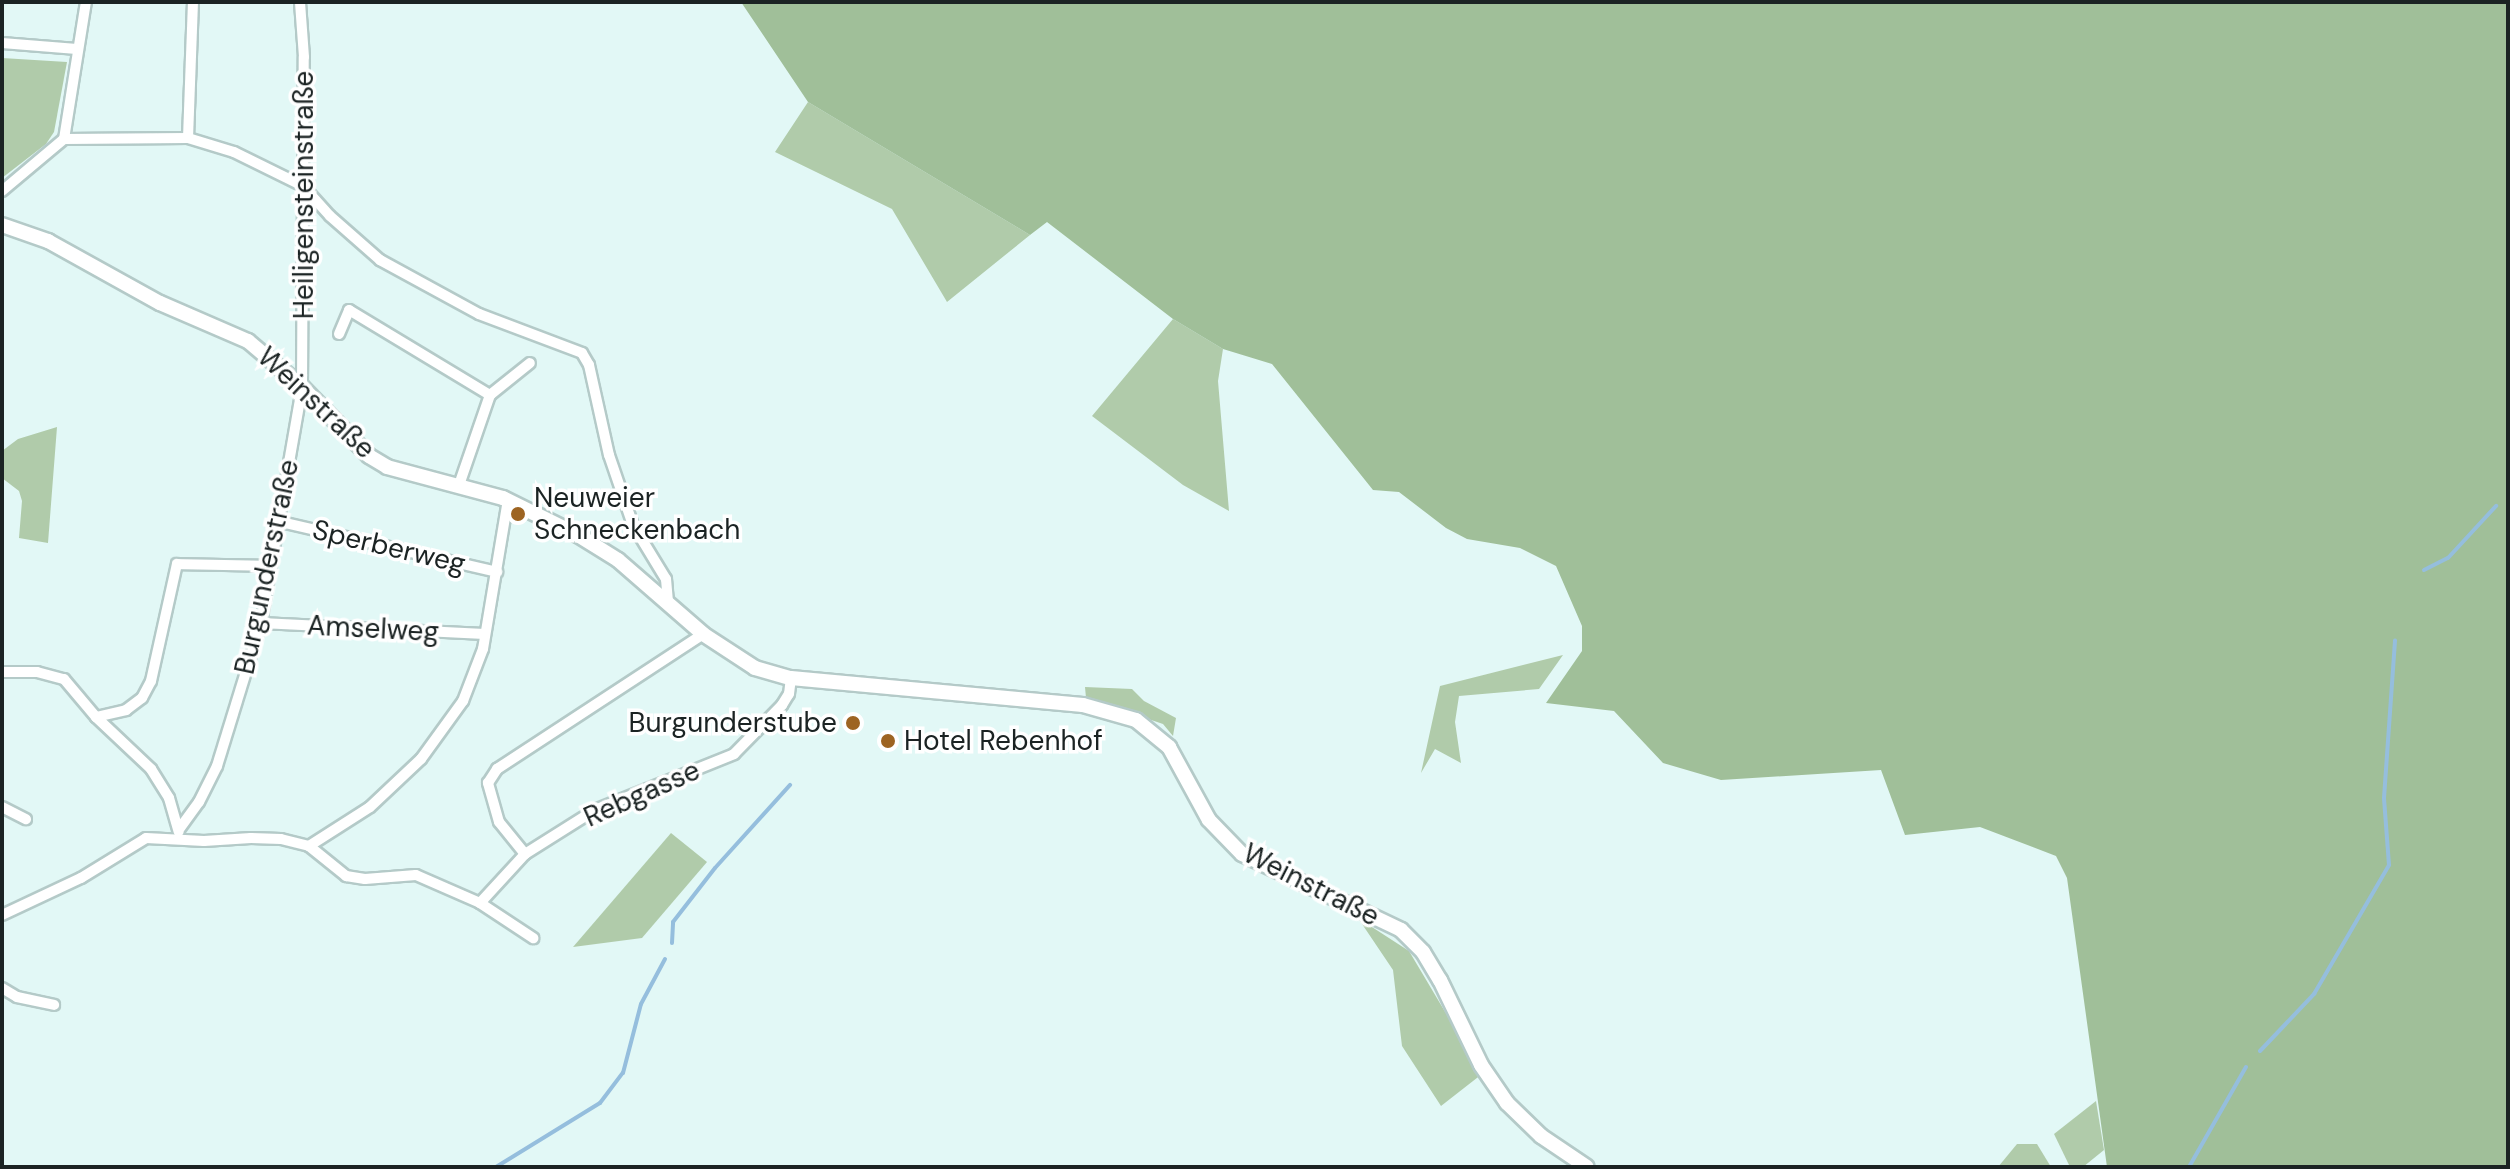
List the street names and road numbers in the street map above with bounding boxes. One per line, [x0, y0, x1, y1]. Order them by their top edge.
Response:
street label: Heiligensteinstraße [287, 71, 321, 319]
street label: Weinstraße [250, 340, 382, 466]
street label: Burgunderstraße [228, 457, 306, 677]
street label: Sperberweg [309, 513, 469, 581]
street label: Amselweg [306, 609, 440, 649]
street label: Rebgasse [579, 754, 705, 834]
street label: Weinstraße [1237, 836, 1385, 934]

